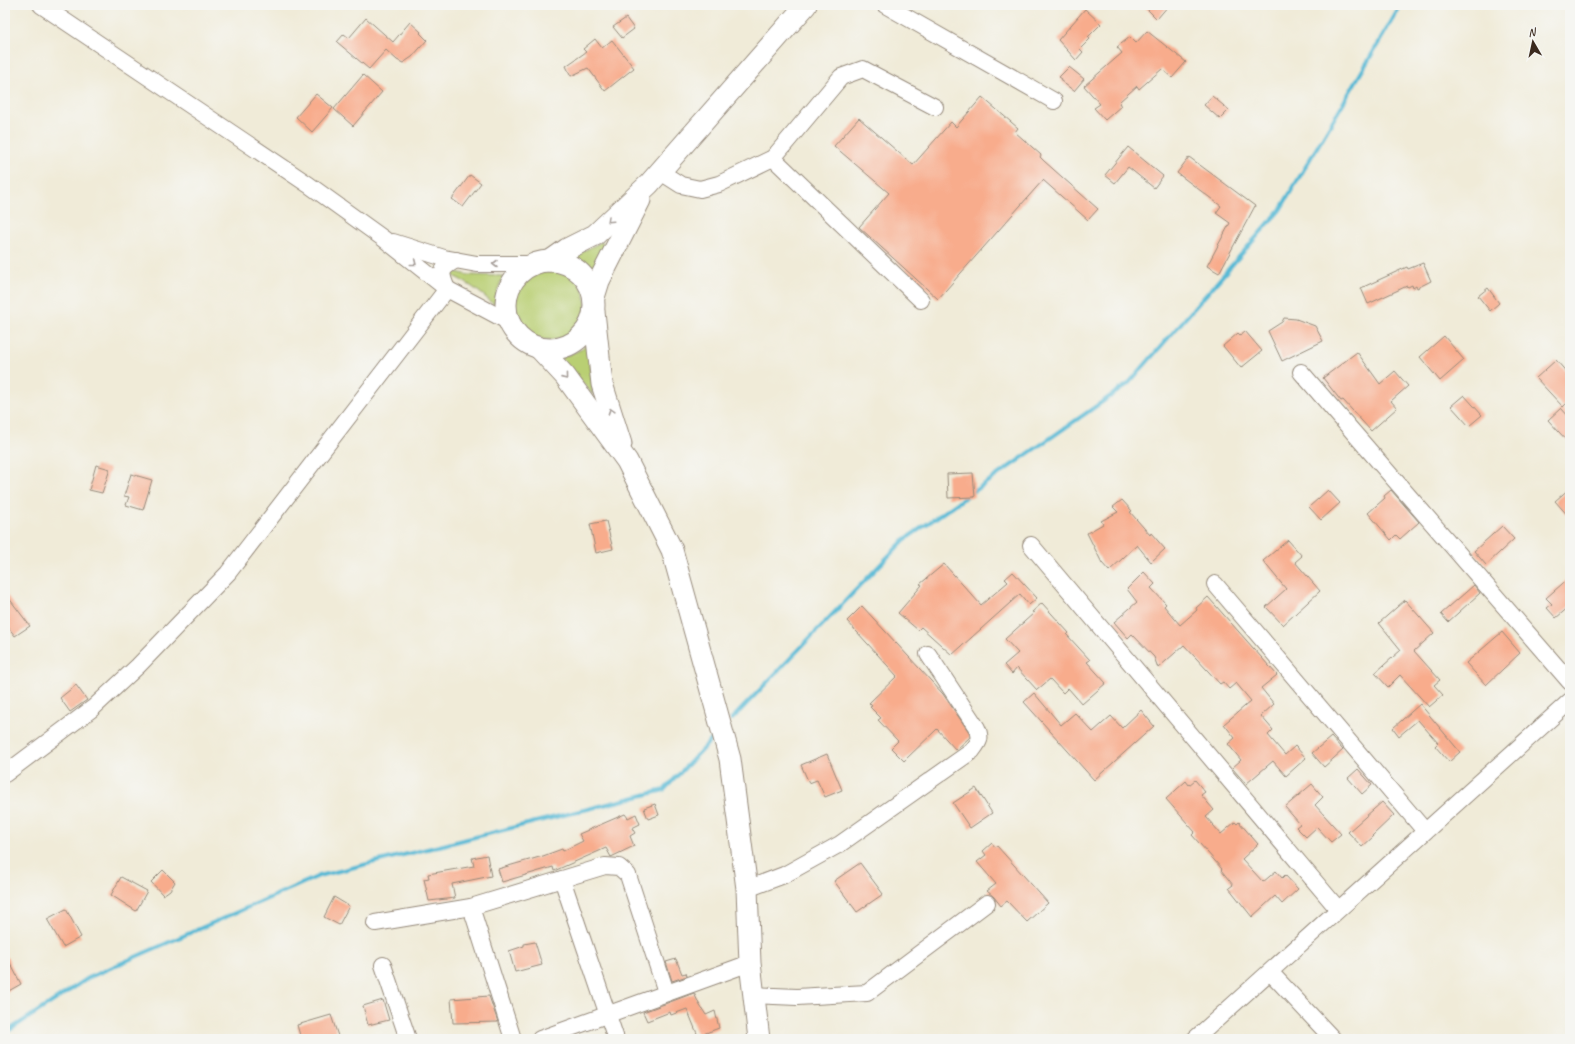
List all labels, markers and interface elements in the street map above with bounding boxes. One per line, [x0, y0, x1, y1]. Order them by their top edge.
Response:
north arrow [1513, 22, 1553, 62]
text: N [1527, 24, 1538, 40]
one-way arrow [607, 215, 615, 223]
one-way arrow [410, 258, 417, 265]
one-way arrow [492, 260, 498, 268]
one-way arrow [561, 372, 568, 380]
one-way arrow [607, 408, 616, 415]

